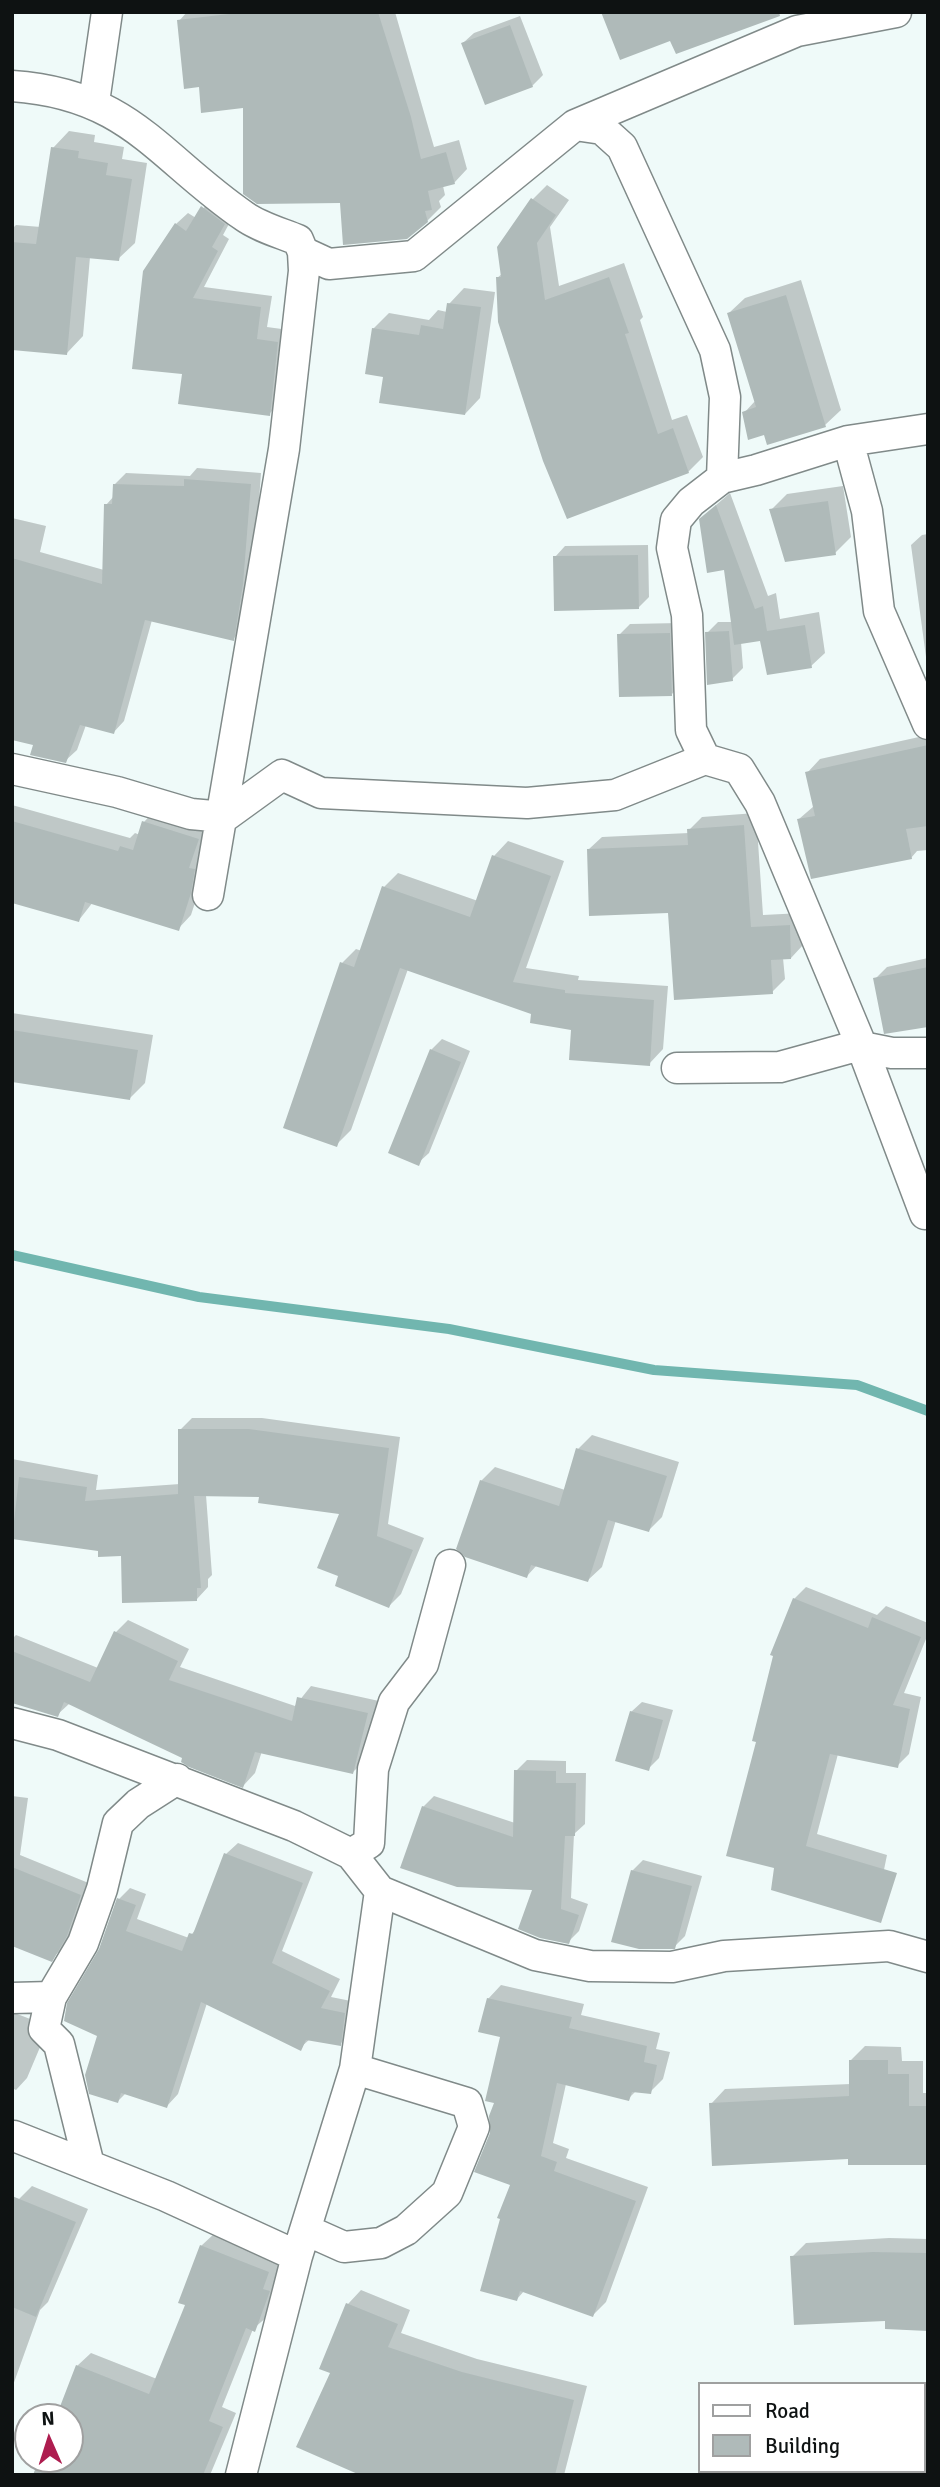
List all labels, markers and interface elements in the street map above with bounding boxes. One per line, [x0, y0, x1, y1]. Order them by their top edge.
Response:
legend [698, 2382, 926, 2473]
text: Road [765, 2398, 810, 2424]
north arrow [14, 2403, 84, 2473]
text: N [41, 2407, 55, 2431]
text: Building [765, 2433, 840, 2459]

